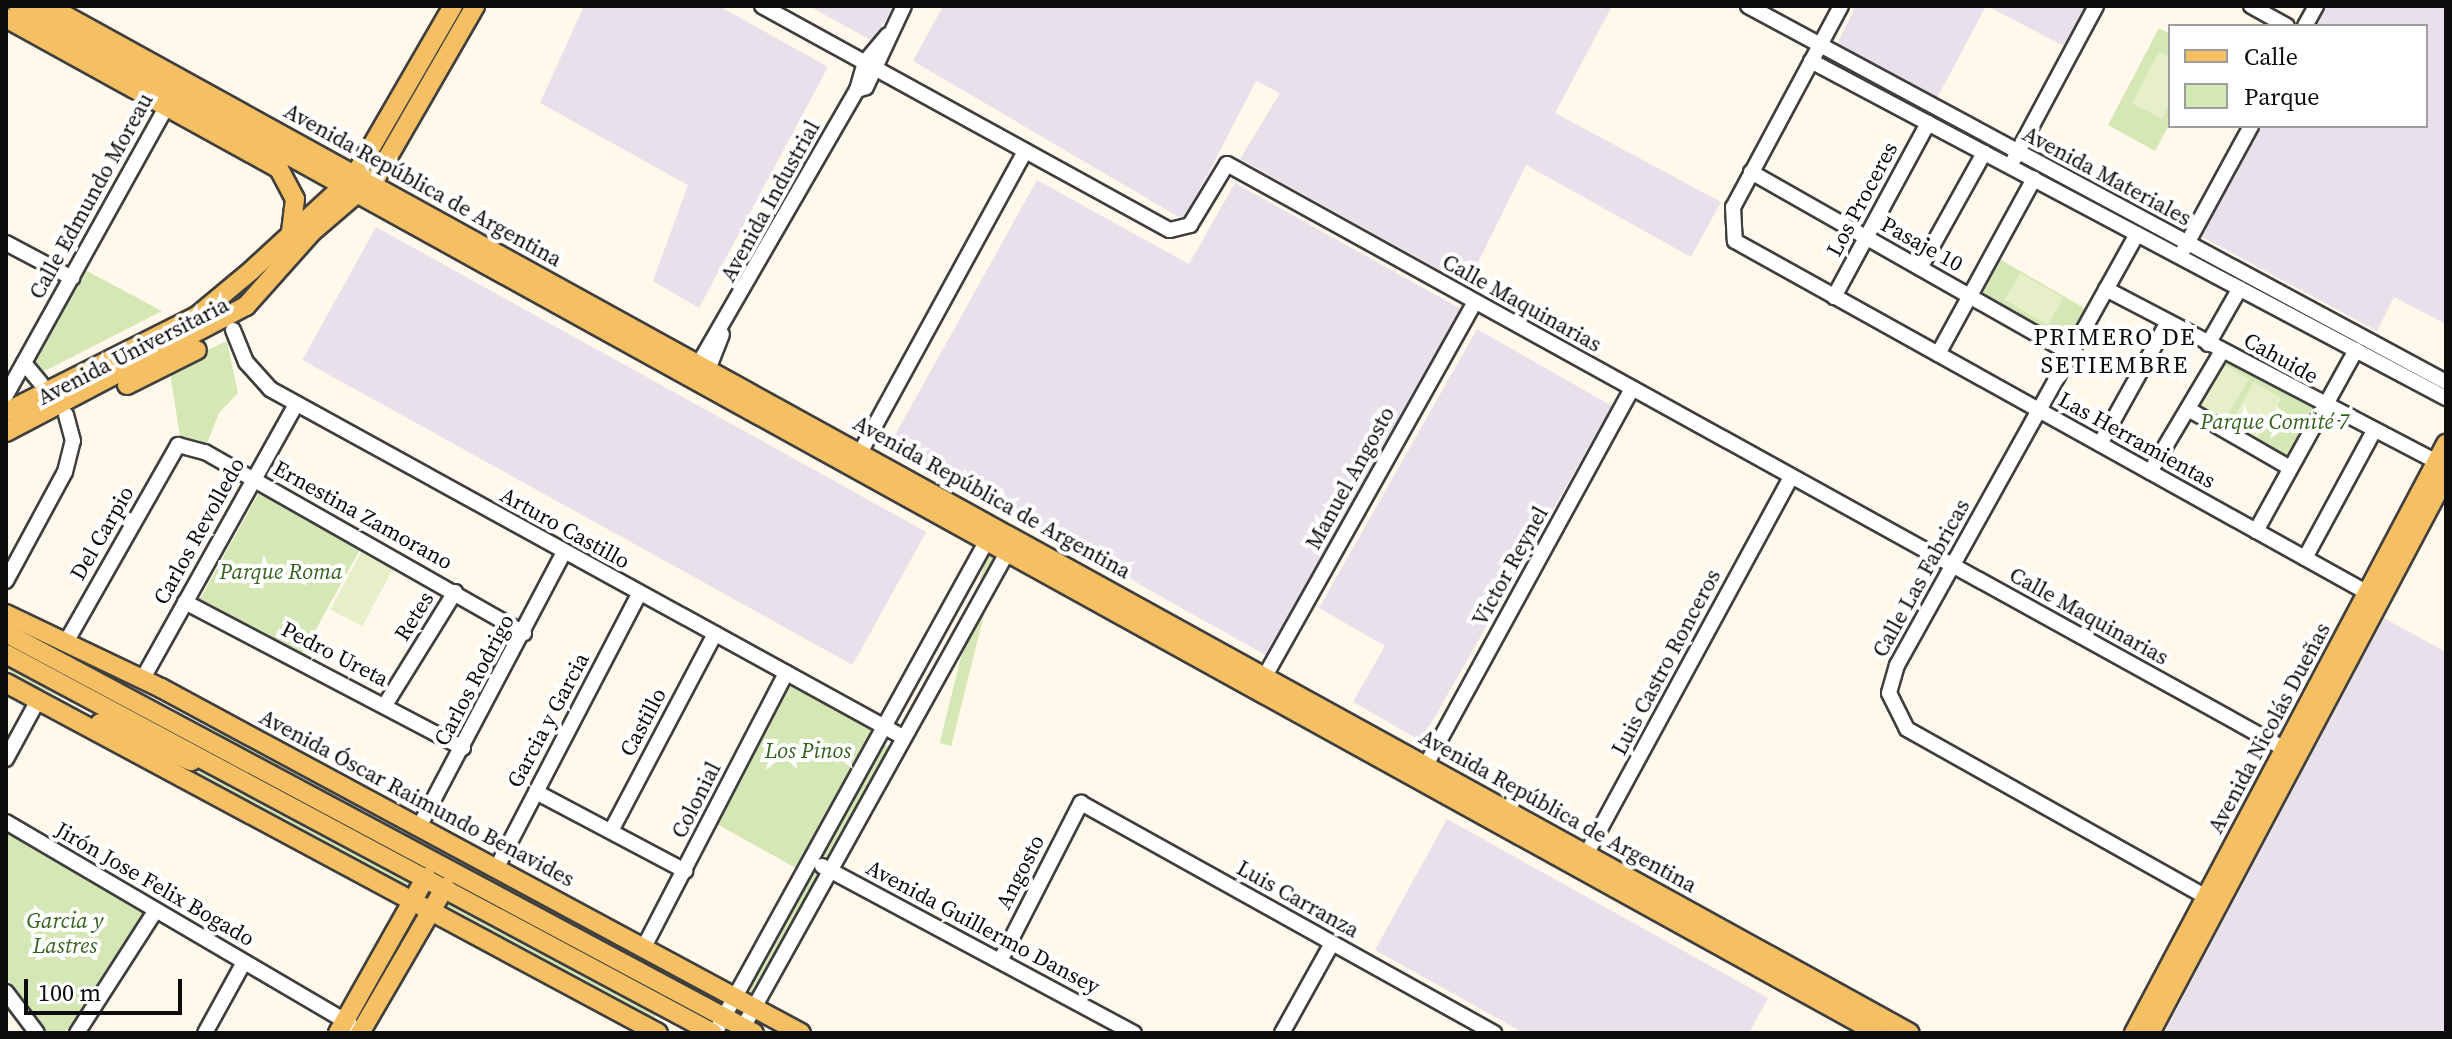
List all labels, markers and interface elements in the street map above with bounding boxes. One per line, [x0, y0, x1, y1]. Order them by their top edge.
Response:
legend [2168, 24, 2428, 128]
text: Calle [2244, 40, 2298, 73]
text: Parque [2244, 80, 2320, 113]
street label: Calle Edmundo Moreau [23, 88, 159, 304]
street label: Avenida República de Argentina [280, 98, 566, 272]
street label: Avenida Industrial [715, 116, 825, 286]
street label: Avenida Materiales [2018, 120, 2196, 232]
street label: Los Proceres [1821, 137, 1903, 261]
street label: Pasaje 10 [1877, 211, 1967, 277]
street label: Calle Maquinarias [1438, 248, 1606, 358]
street label: Avenida Universitaria [33, 291, 233, 411]
district label: PRIMERO DE SETIEMBRE [2033, 323, 2197, 379]
street label: Cahuide [2239, 327, 2323, 389]
street label: Las Herramientas [2054, 386, 2220, 494]
street label: Manuel Angosto [1300, 402, 1400, 554]
park label: Parque Comité 7 [2200, 409, 2350, 435]
street label: Avenida República de Argentina [849, 410, 1135, 584]
street label: Carlos Revolledo [148, 453, 250, 609]
street label: Ernestina Zamorano [269, 455, 457, 575]
street label: Del Carpio [65, 481, 139, 585]
street label: Arturo Castillo [496, 482, 634, 574]
street label: Calle Las Fabricas [1867, 494, 1975, 662]
street label: Victor Reynel [1466, 502, 1554, 630]
park label: Parque Roma [220, 559, 342, 585]
street label: Calle Maquinarias [2005, 561, 2173, 671]
street label: Luis Castro Ronceros [1606, 564, 1726, 760]
street label: Retes [389, 586, 439, 646]
street label: Carlos Rodrigo [428, 610, 520, 750]
street label: Pedro Ureta [277, 616, 393, 692]
street label: Avenida Nicolás Dueñas [2202, 618, 2336, 838]
street label: Garcia y Garcia [501, 648, 595, 792]
street label: Castillo [614, 683, 672, 761]
street label: Avenida Óscar Raimundo Benavides [255, 704, 579, 892]
street label: Avenida República de Argentina [1415, 724, 1701, 898]
park label: Los Pinos [765, 738, 851, 764]
street label: Colonial [666, 757, 726, 843]
street label: Jirón Jose Felix Bogado [51, 816, 259, 952]
street label: Angosto [990, 830, 1050, 914]
street label: Avenida Guillermo Dansey [862, 854, 1104, 1000]
street label: Luis Carranza [1232, 855, 1364, 943]
park label: Garcia y Lastres [27, 907, 103, 958]
scale bar [28, 963, 186, 1013]
text: 100 m [38, 976, 101, 1009]

